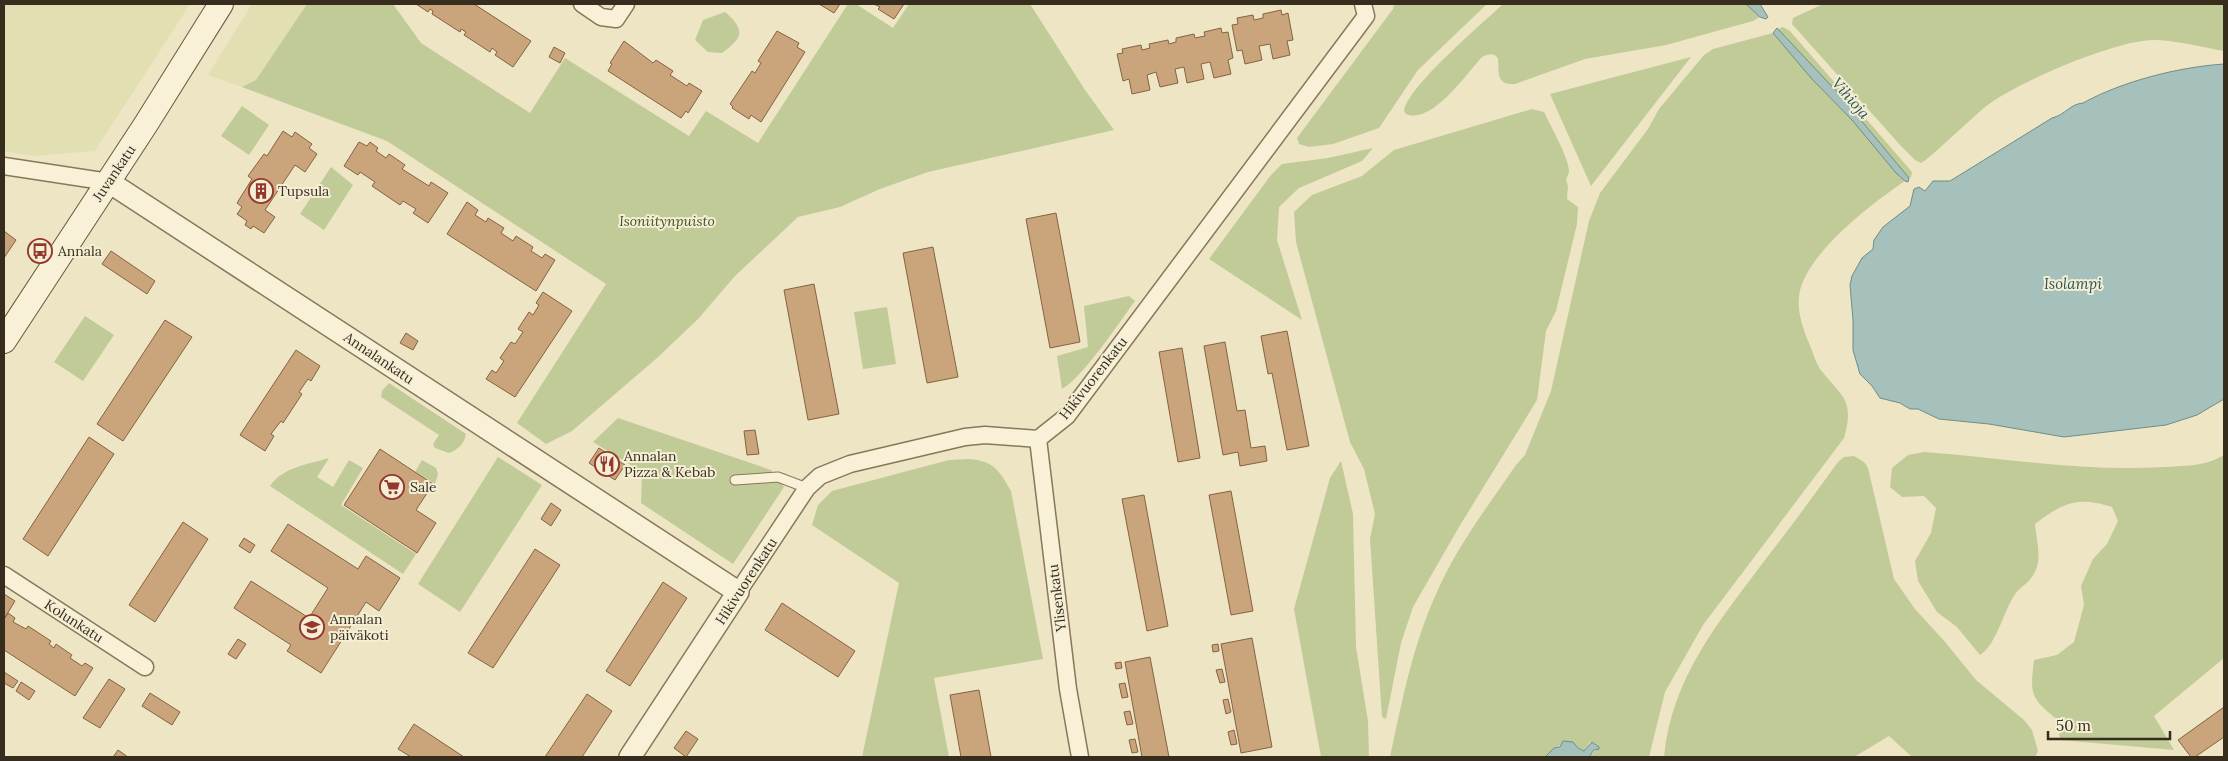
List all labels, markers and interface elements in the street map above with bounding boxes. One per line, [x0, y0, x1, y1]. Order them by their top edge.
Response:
water label: Vihioja [1828, 73, 1875, 123]
street label: Juvankatu [88, 141, 140, 206]
building icon: Tupsula [248, 178, 274, 204]
place label: Tupsula [278, 182, 329, 200]
park label: Isoniitynpuisto [619, 212, 715, 230]
bus stop icon: Annala [27, 238, 53, 264]
place label: Annala [57, 242, 102, 260]
water label: Isolampi [2044, 274, 2102, 293]
street label: Annalankatu [340, 327, 418, 388]
street label: Hikivuorenkatu [1055, 333, 1131, 423]
place label: Annalan Pizza & Kebab [623, 447, 715, 481]
restaurant icon: Annalan Pizza & Kebab [594, 451, 620, 477]
supermarket icon: Sale [379, 474, 405, 500]
place label: Sale [410, 478, 437, 496]
street label: Hikivuorenkatu [711, 534, 781, 628]
street label: Ylisenkatu [1044, 563, 1070, 634]
street label: Kolunkatu [41, 595, 107, 647]
place label: Annalan päiväkoti [329, 610, 389, 644]
school or university icon: Annalan päiväkoti [299, 614, 325, 640]
scale bar [2048, 708, 2170, 740]
text: 50 m [2056, 716, 2091, 735]

